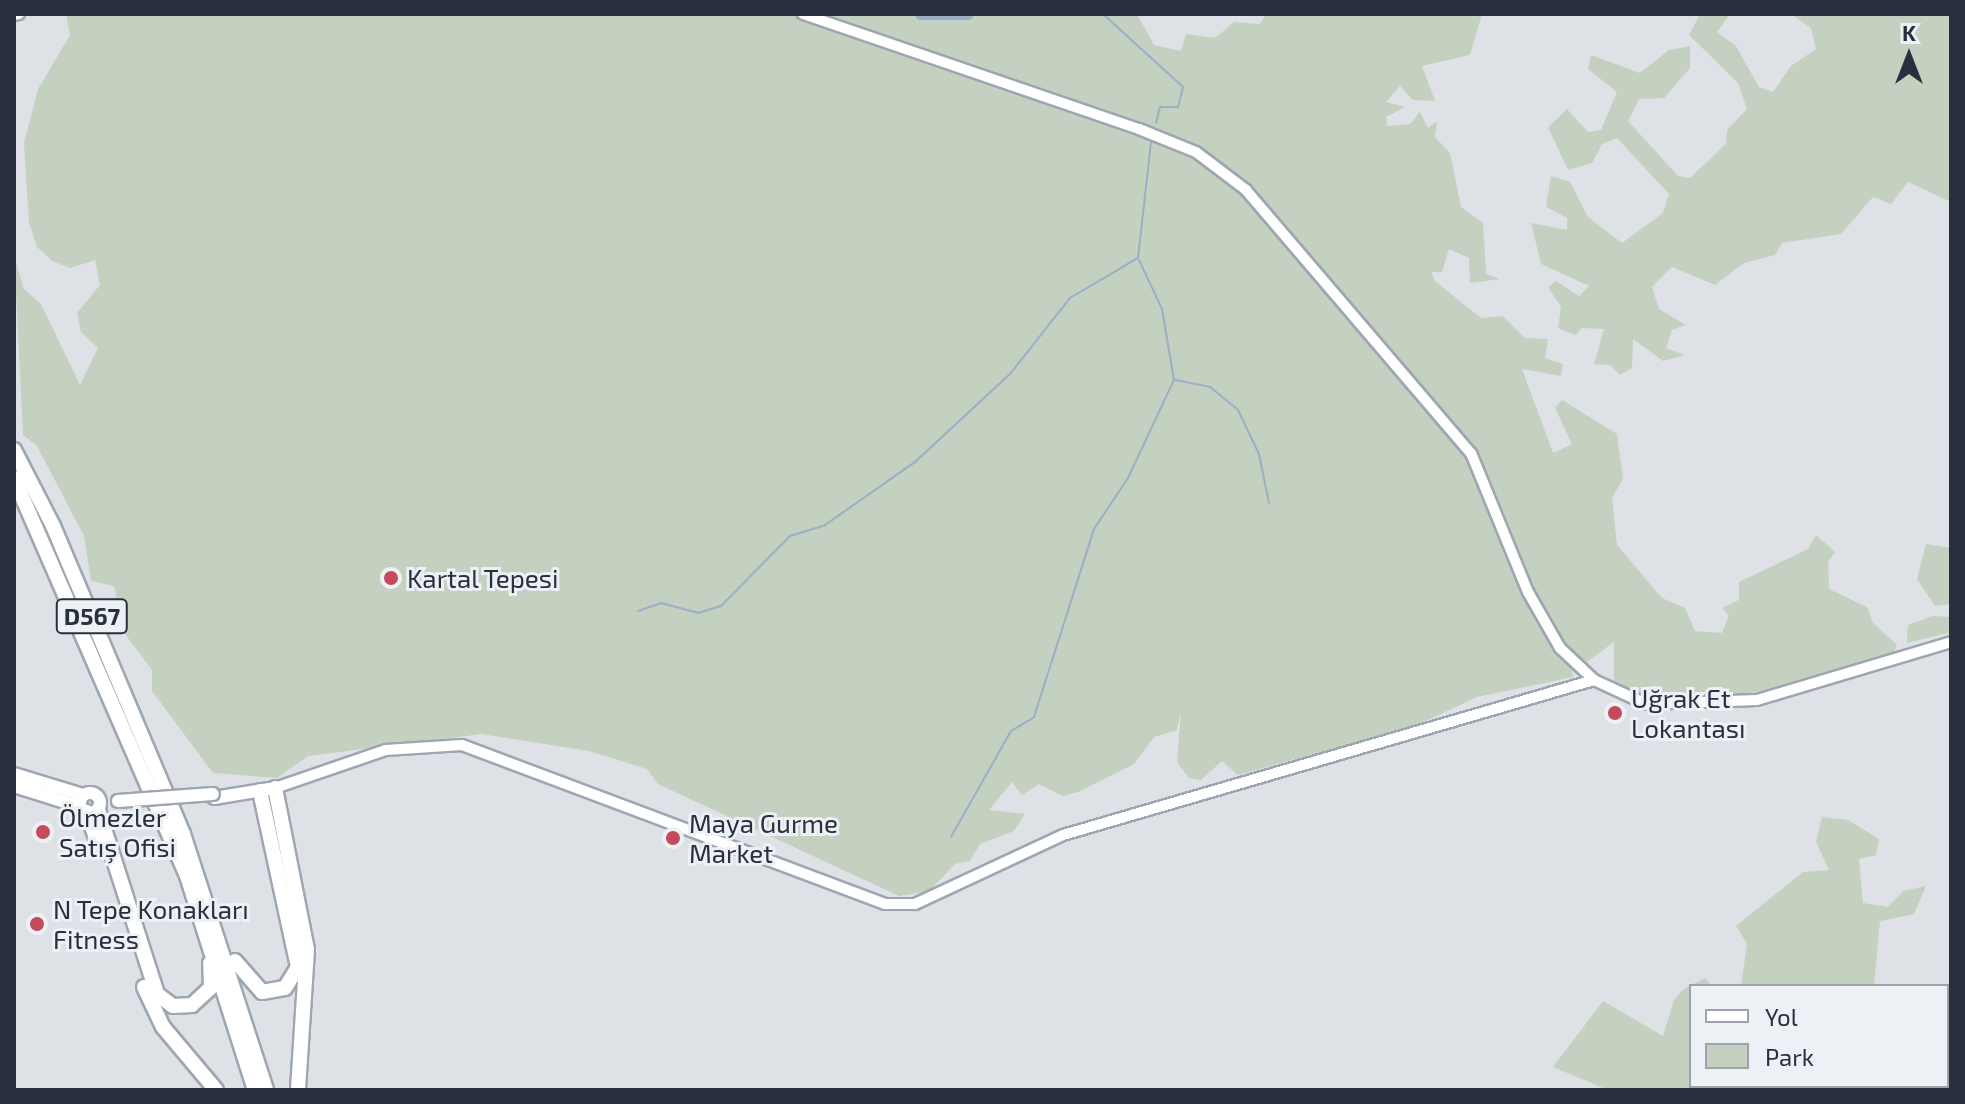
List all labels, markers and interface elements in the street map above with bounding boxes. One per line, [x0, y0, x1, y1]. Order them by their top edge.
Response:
north arrow [1869, 16, 1949, 96]
text: K [1902, 19, 1916, 45]
place label: Kartal Tepesi [407, 562, 560, 594]
marker: Kartal Tepesi [382, 569, 400, 587]
road number: D567 [54, 596, 130, 636]
place label: Uğrak Et Lokantası [1631, 682, 1746, 744]
marker: Uğrak Et Lokantası [1606, 704, 1624, 722]
place label: Ölmezler Satış Ofisi [59, 801, 176, 862]
place label: Maya Gurme Market [689, 807, 838, 868]
marker: Ölmezler Satış Ofisi [34, 823, 52, 841]
marker: Maya Gurme Market [664, 829, 682, 847]
place label: N Tepe Konakları Fitness [53, 893, 249, 954]
marker: N Tepe Konakları Fitness [28, 915, 46, 933]
legend [1689, 984, 1949, 1088]
text: Yol [1765, 1002, 1798, 1031]
text: Park [1765, 1042, 1814, 1071]

